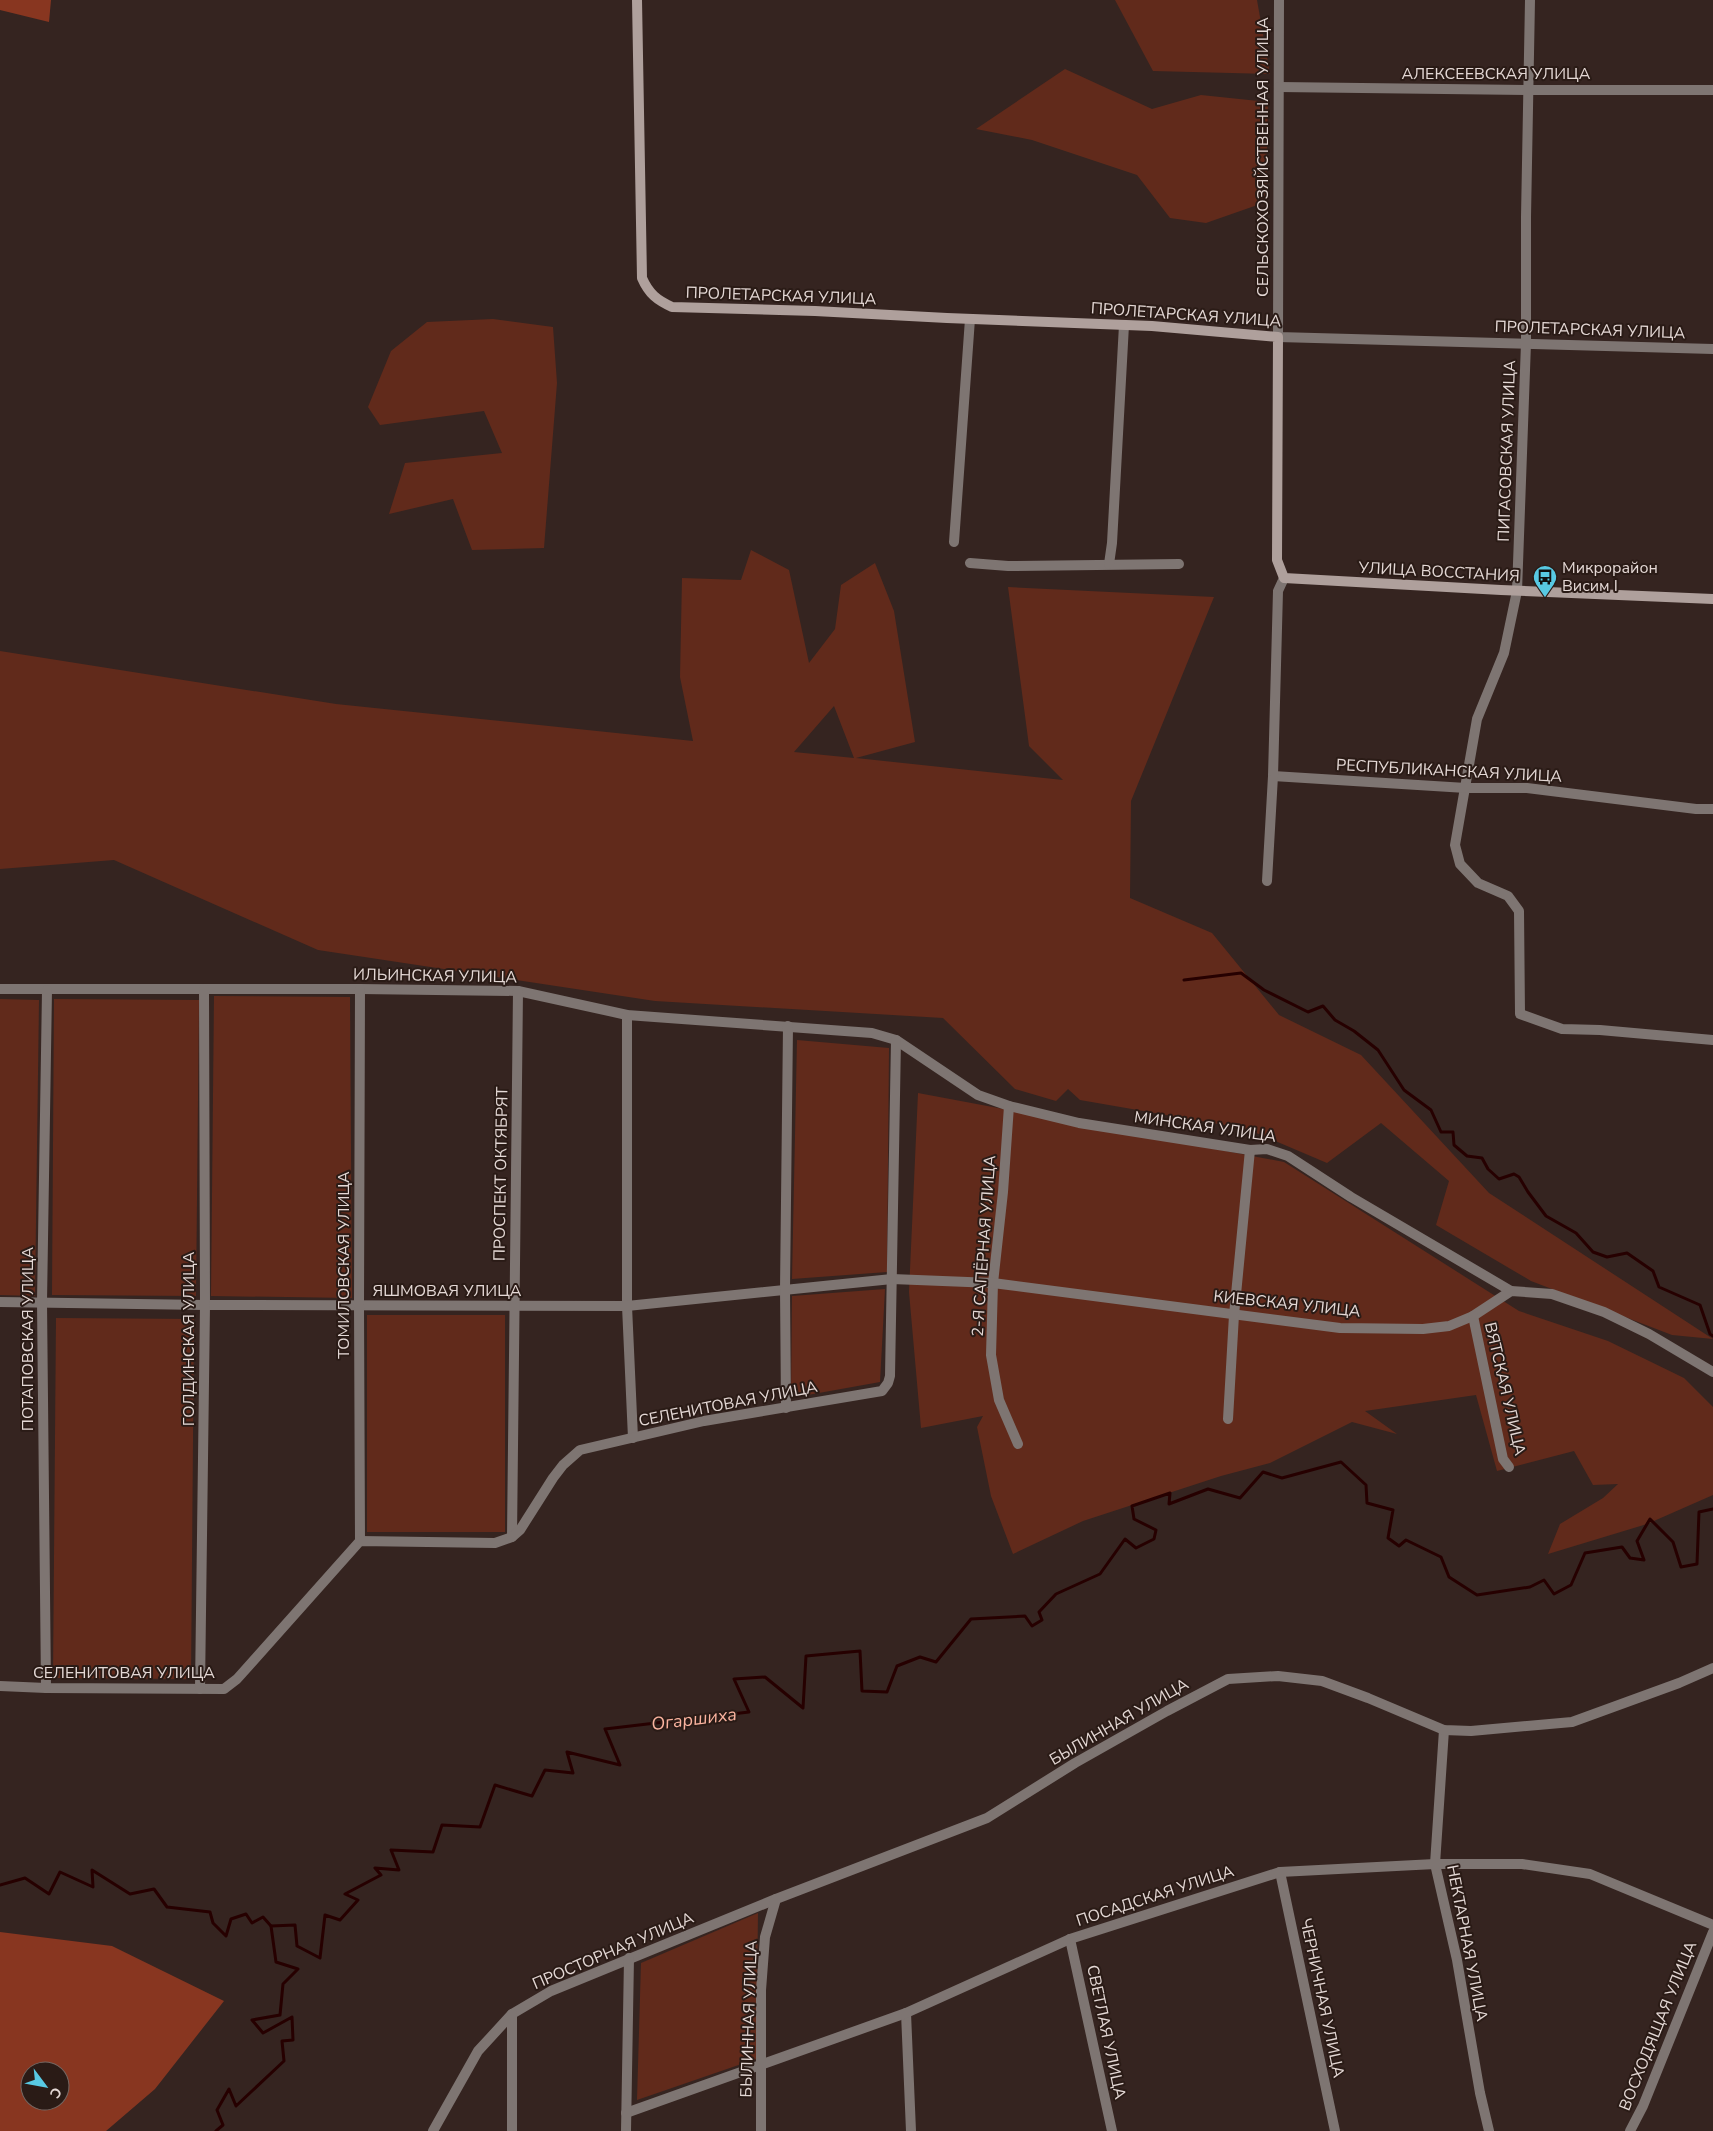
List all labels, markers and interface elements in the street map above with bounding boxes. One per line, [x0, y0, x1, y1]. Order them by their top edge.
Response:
street label: СЕЛЬСКОХОЗЯЙСТВЕННАЯ УЛИЦА [1252, 17, 1274, 297]
street label: АЛЕКСЕЕВСКАЯ УЛИЦА [1402, 63, 1591, 85]
street label: ПРОЛЕТАРСКАЯ УЛИЦА [685, 282, 877, 310]
street label: ПРОЛЕТАРСКАЯ УЛИЦА [1090, 297, 1282, 333]
street label: ПРОЛЕТАРСКАЯ УЛИЦА [1494, 316, 1686, 344]
street label: ПИГАСОВСКАЯ УЛИЦА [1493, 360, 1521, 542]
street label: УЛИЦА ВОССТАНИЯ [1357, 557, 1520, 587]
place label: Микрорайон Висим I [1562, 557, 1658, 597]
bus stop icon: Микрорайон Висим I [1532, 564, 1558, 598]
street label: РЕСПУБЛИКАНСКАЯ УЛИЦА [1335, 754, 1563, 788]
street label: ИЛЬИНСКАЯ УЛИЦА [353, 964, 517, 988]
street label: ПРОСПЕКТ ОКТЯБРЯТ [488, 1086, 514, 1261]
street label: МИНСКАЯ УЛИЦА [1133, 1106, 1278, 1148]
street label: 2-Я САПЁРНАЯ УЛИЦА [967, 1154, 1001, 1337]
street label: ТОМИЛОВСКАЯ УЛИЦА [333, 1171, 355, 1359]
street label: ПОТАПОВСКАЯ УЛИЦА [17, 1246, 39, 1431]
street label: ГОЛДИНСКАЯ УЛИЦА [178, 1251, 200, 1426]
street label: ЯШМОВАЯ УЛИЦА [373, 1280, 522, 1302]
street label: КИЕВСКАЯ УЛИЦА [1212, 1285, 1362, 1323]
street label: ВЯТСКАЯ УЛИЦА [1479, 1320, 1531, 1458]
street label: СЕЛЕНИТОВАЯ УЛИЦА [637, 1376, 820, 1432]
street label: СЕЛЕНИТОВАЯ УЛИЦА [33, 1662, 215, 1684]
street label: БЫЛИННАЯ УЛИЦА [1045, 1673, 1193, 1771]
water label: Огаршиха [650, 1702, 738, 1736]
street label: ПОСАДСКАЯ УЛИЦА [1073, 1860, 1237, 1932]
street label: НЕКТАРНАЯ УЛИЦА [1441, 1863, 1493, 2023]
street label: ПРОСТОРНАЯ УЛИЦА [529, 1907, 697, 1995]
street label: ЧЕРНИЧНАЯ УЛИЦА [1294, 1916, 1350, 2080]
street label: ВОСХОДЯЩАЯ УЛИЦА [1614, 1938, 1702, 2114]
street label: БЫЛИННАЯ УЛИЦА [735, 1940, 763, 2098]
street label: СВЕТЛАЯ УЛИЦА [1081, 1963, 1131, 2101]
north arrow [20, 2061, 70, 2111]
text: С [45, 2084, 66, 2102]

